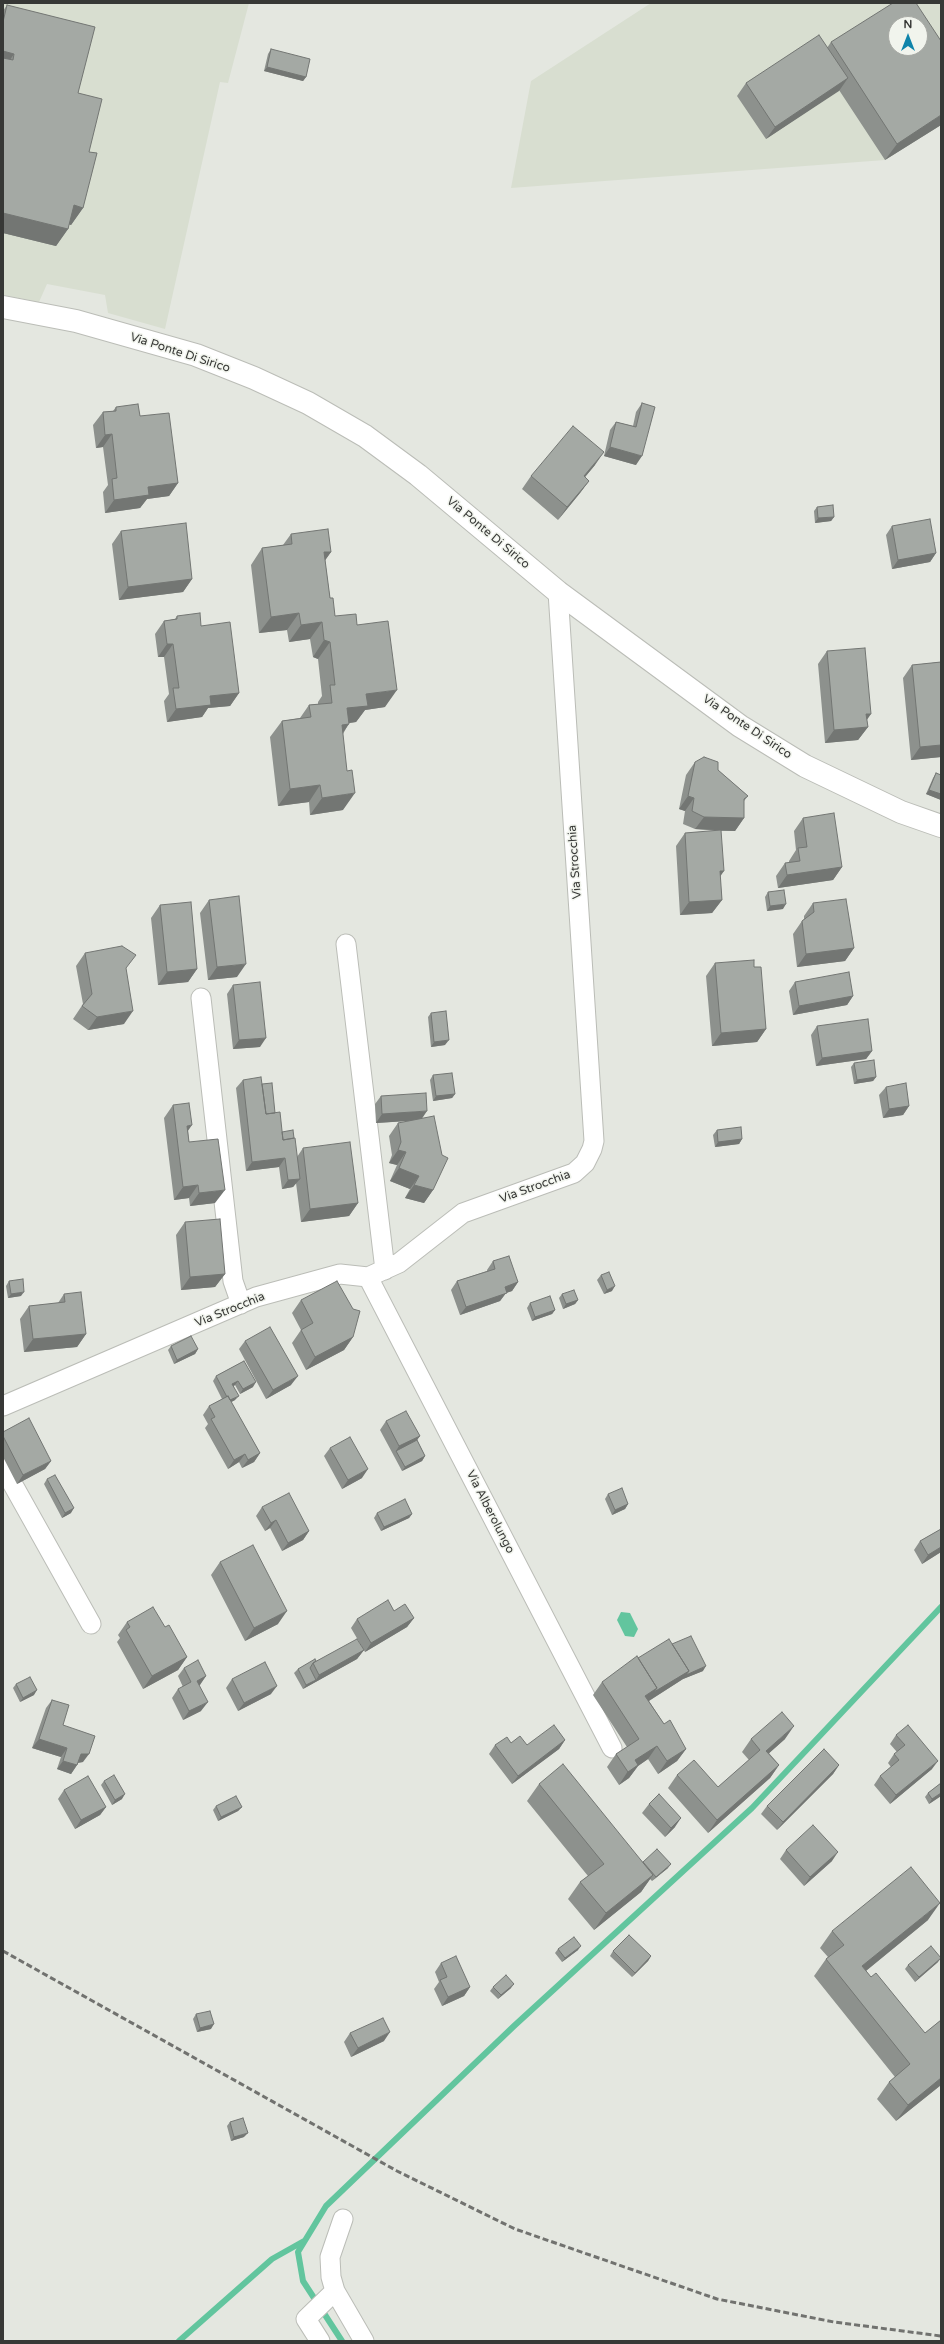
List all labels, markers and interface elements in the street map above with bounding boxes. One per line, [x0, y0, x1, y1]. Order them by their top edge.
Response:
north arrow [888, 16, 928, 56]
text: N [904, 18, 912, 31]
street label: Via Ponte Di Sirico [128, 330, 232, 376]
street label: Via Ponte Di Sirico [443, 494, 533, 572]
street label: Via Ponte Di Sirico [700, 692, 794, 762]
street label: Via Strocchia [565, 824, 585, 900]
street label: Via Strocchia [498, 1168, 572, 1206]
street label: Via Strocchia [193, 1289, 267, 1331]
street label: Via Alberolungo [463, 1468, 517, 1556]

